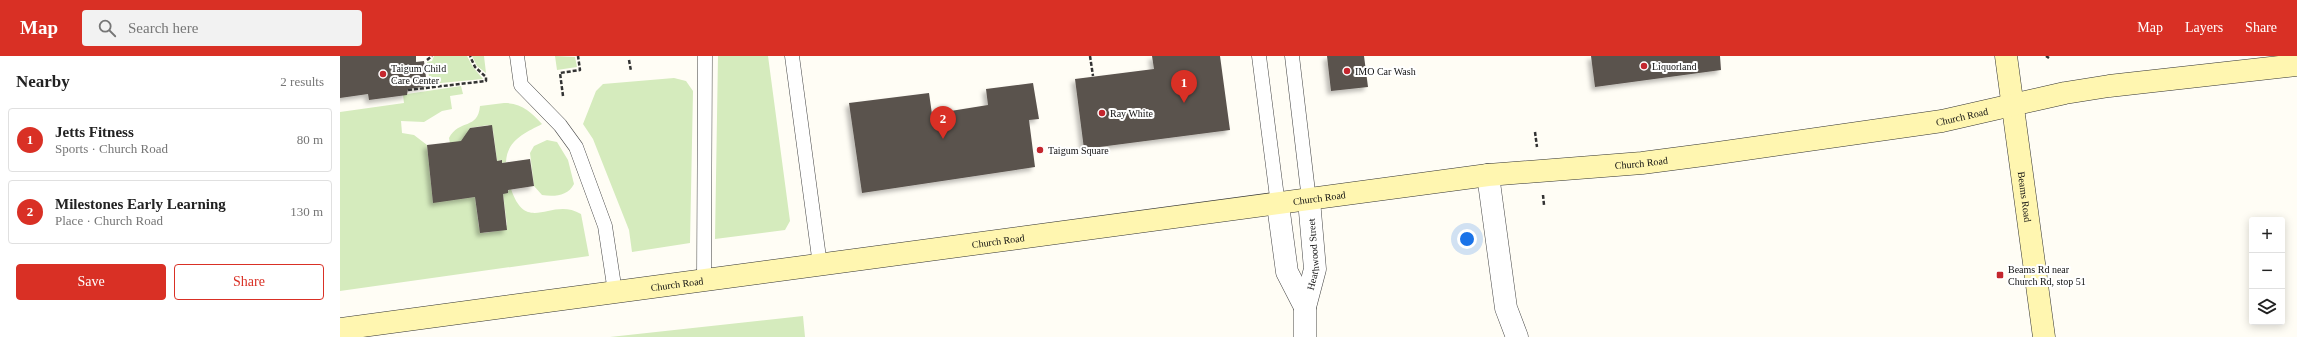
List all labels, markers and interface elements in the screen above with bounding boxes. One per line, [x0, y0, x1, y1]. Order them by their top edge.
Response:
search box [82, 10, 362, 46]
text: Map [20, 17, 58, 38]
icon: search [96, 17, 118, 39]
text: Search here [128, 20, 198, 36]
text: Map [2137, 20, 2163, 35]
text: Layers [2185, 20, 2223, 35]
text: Share [2245, 20, 2277, 35]
marker: Liquorland [1639, 61, 1649, 71]
place label: Liquorland [1652, 61, 1696, 72]
place label: Taigum Child Care Center [391, 63, 446, 86]
marker: IMO Car Wash [1342, 66, 1352, 76]
place label: IMO Car Wash [1355, 66, 1416, 77]
marker: Taigum Child Care Center [378, 69, 388, 79]
pin: 1 [1171, 70, 1197, 103]
text: Nearby [16, 72, 70, 91]
text: 2 results [280, 74, 324, 89]
pin: 2 [930, 106, 956, 139]
street label: Church Road [1935, 106, 1989, 128]
marker: Ray White [1097, 108, 1107, 118]
place label: Ray White [1110, 108, 1153, 119]
text: Jetts Fitness [55, 124, 134, 140]
text: 1 [27, 132, 33, 147]
text: 80 m [297, 132, 323, 147]
text: Sports · Church Road [55, 141, 168, 156]
marker: Taigum Square [1035, 145, 1045, 155]
place label: Taigum Square [1048, 145, 1109, 156]
street label: Church Road [1614, 155, 1668, 171]
street label: Beams Road [2016, 171, 2033, 223]
street label: Church Road [1292, 189, 1346, 207]
text: Milestones Early Learning [55, 196, 226, 212]
text: 2 [27, 204, 33, 219]
text: 130 m [290, 204, 323, 219]
text: Place · Church Road [55, 213, 163, 228]
map controls [2249, 217, 2285, 325]
button: + [2249, 217, 2285, 253]
street label: Heathwood Street [1305, 218, 1321, 291]
your location [1457, 229, 1477, 249]
street label: Church Road [971, 232, 1025, 250]
button: − [2249, 253, 2285, 289]
button: Save [16, 264, 166, 300]
button: Share [174, 264, 324, 300]
place label: Beams Rd near Church Rd, stop 51 [2008, 264, 2086, 287]
marker: Beams Rd near Church Rd, stop 51 [1995, 270, 2005, 280]
street label: Church Road [650, 275, 704, 293]
button: layers [2249, 289, 2285, 325]

